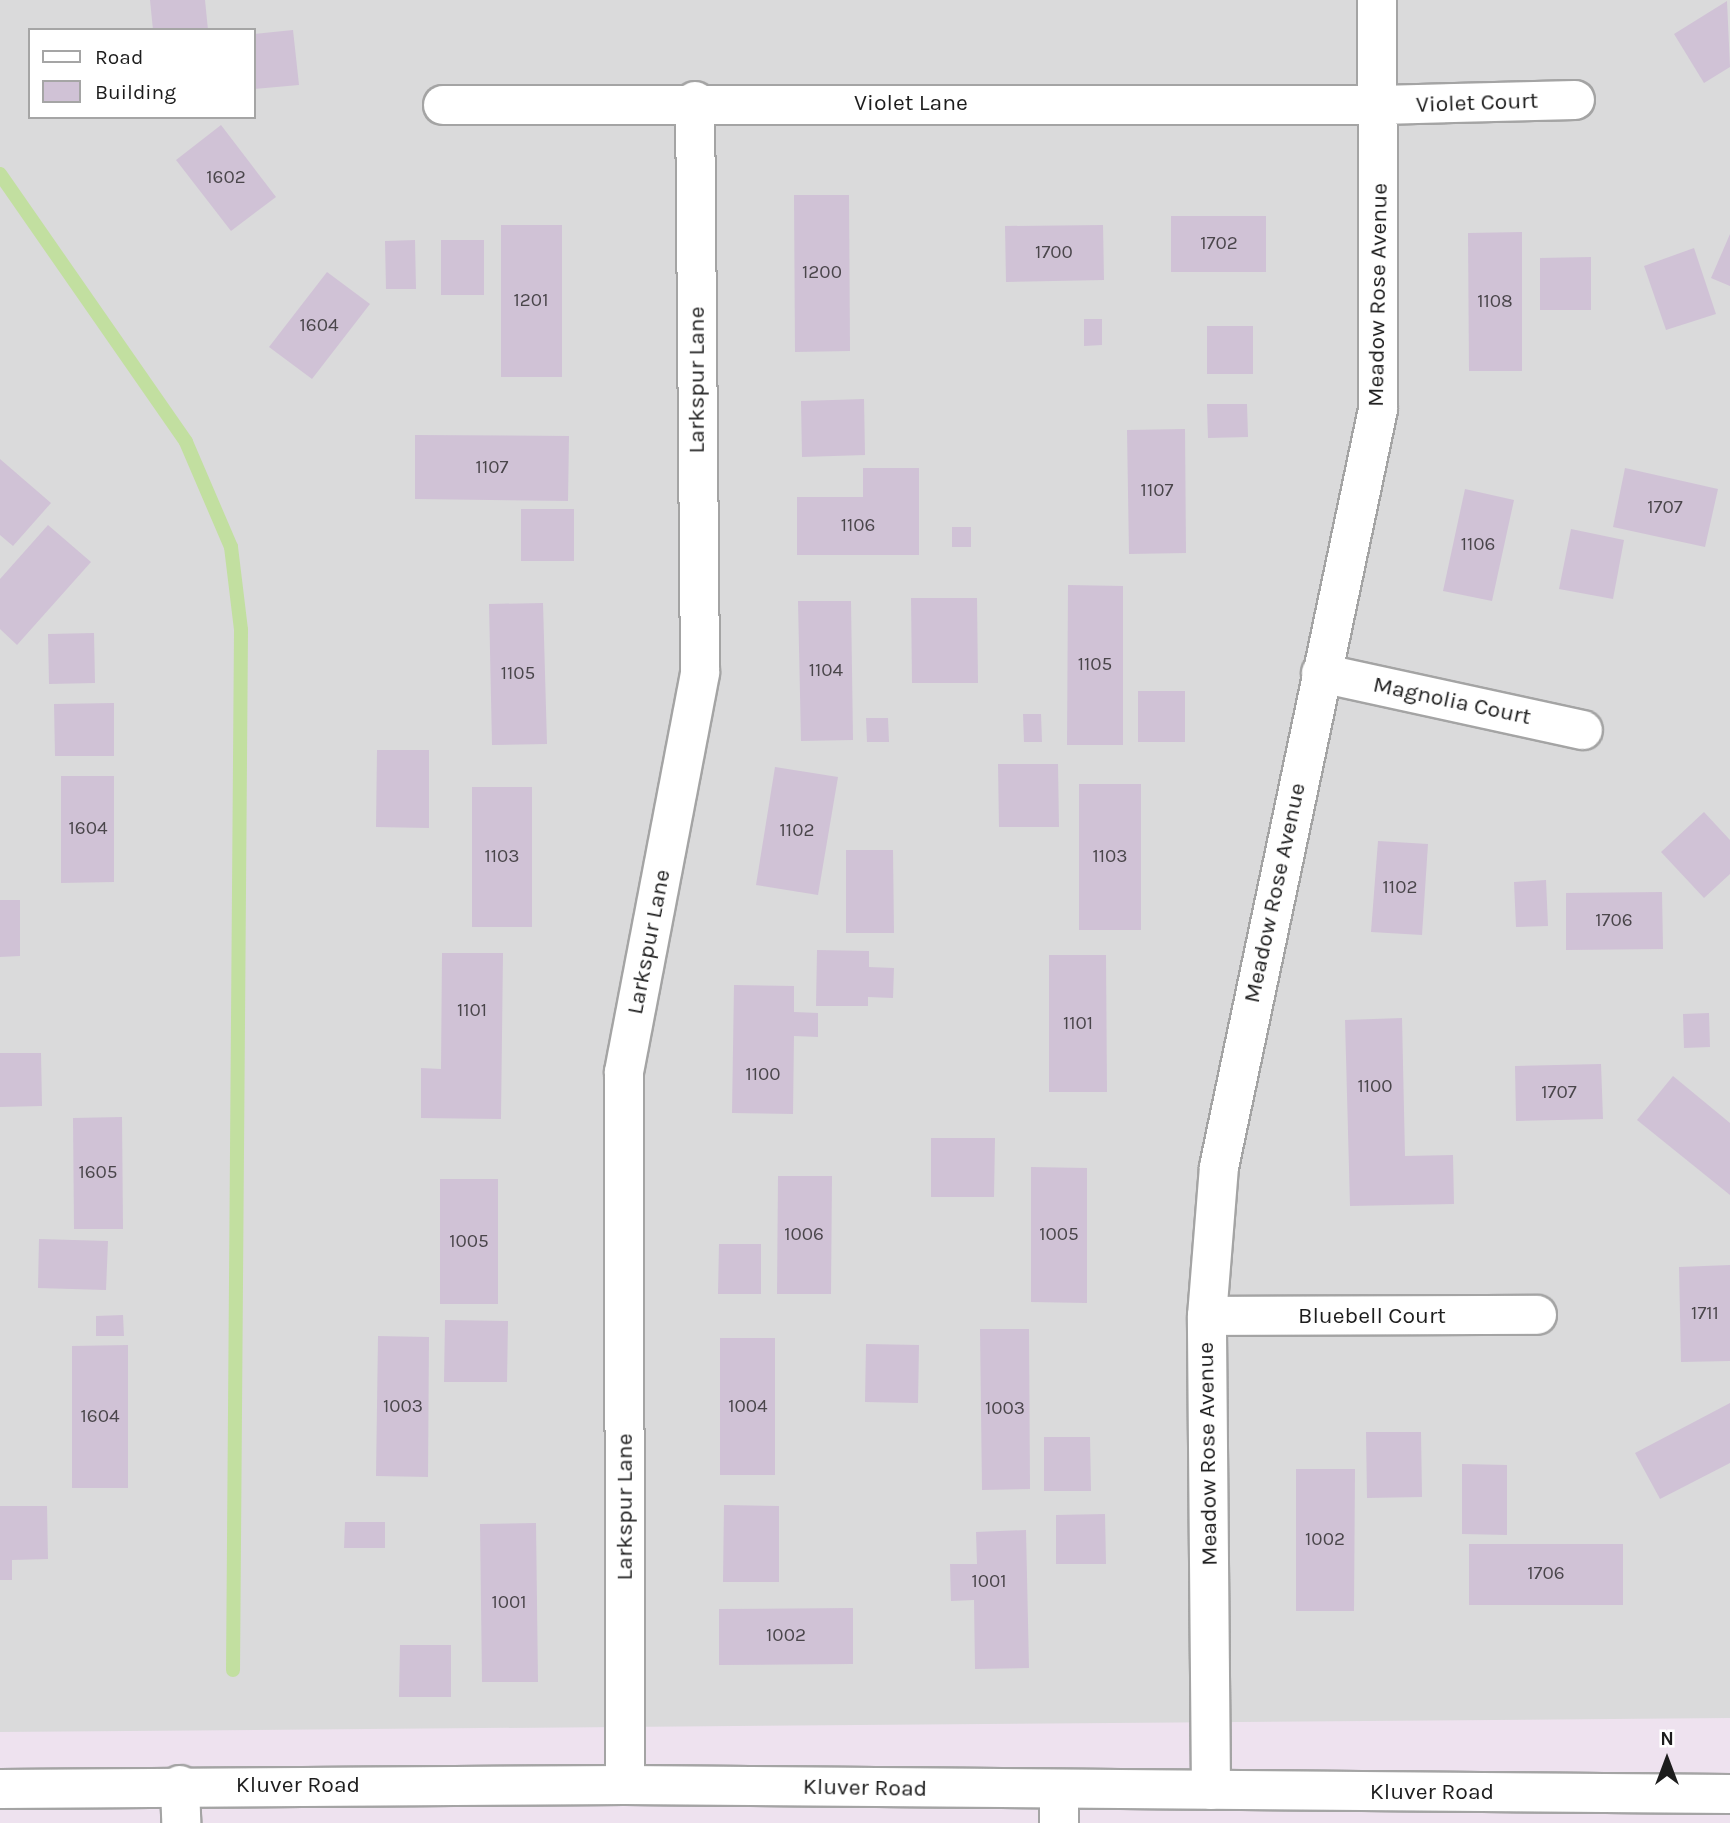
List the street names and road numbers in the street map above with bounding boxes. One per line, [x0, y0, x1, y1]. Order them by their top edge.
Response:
street label: Violet Court [1415, 87, 1539, 119]
street label: Violet Lane [854, 89, 968, 117]
street label: Meadow Rose Avenue [1362, 183, 1394, 407]
street label: Larkspur Lane [683, 306, 711, 454]
street label: Magnolia Court [1371, 671, 1533, 731]
street label: Meadow Rose Avenue [1238, 781, 1312, 1005]
street label: Larkspur Lane [621, 867, 677, 1017]
street label: Bluebell Court [1298, 1302, 1446, 1330]
street label: Meadow Rose Avenue [1192, 1342, 1224, 1566]
street label: Larkspur Lane [611, 1433, 639, 1581]
street label: Kluver Road [236, 1771, 360, 1799]
street label: Kluver Road [803, 1773, 927, 1803]
street label: Kluver Road [1370, 1778, 1494, 1806]

